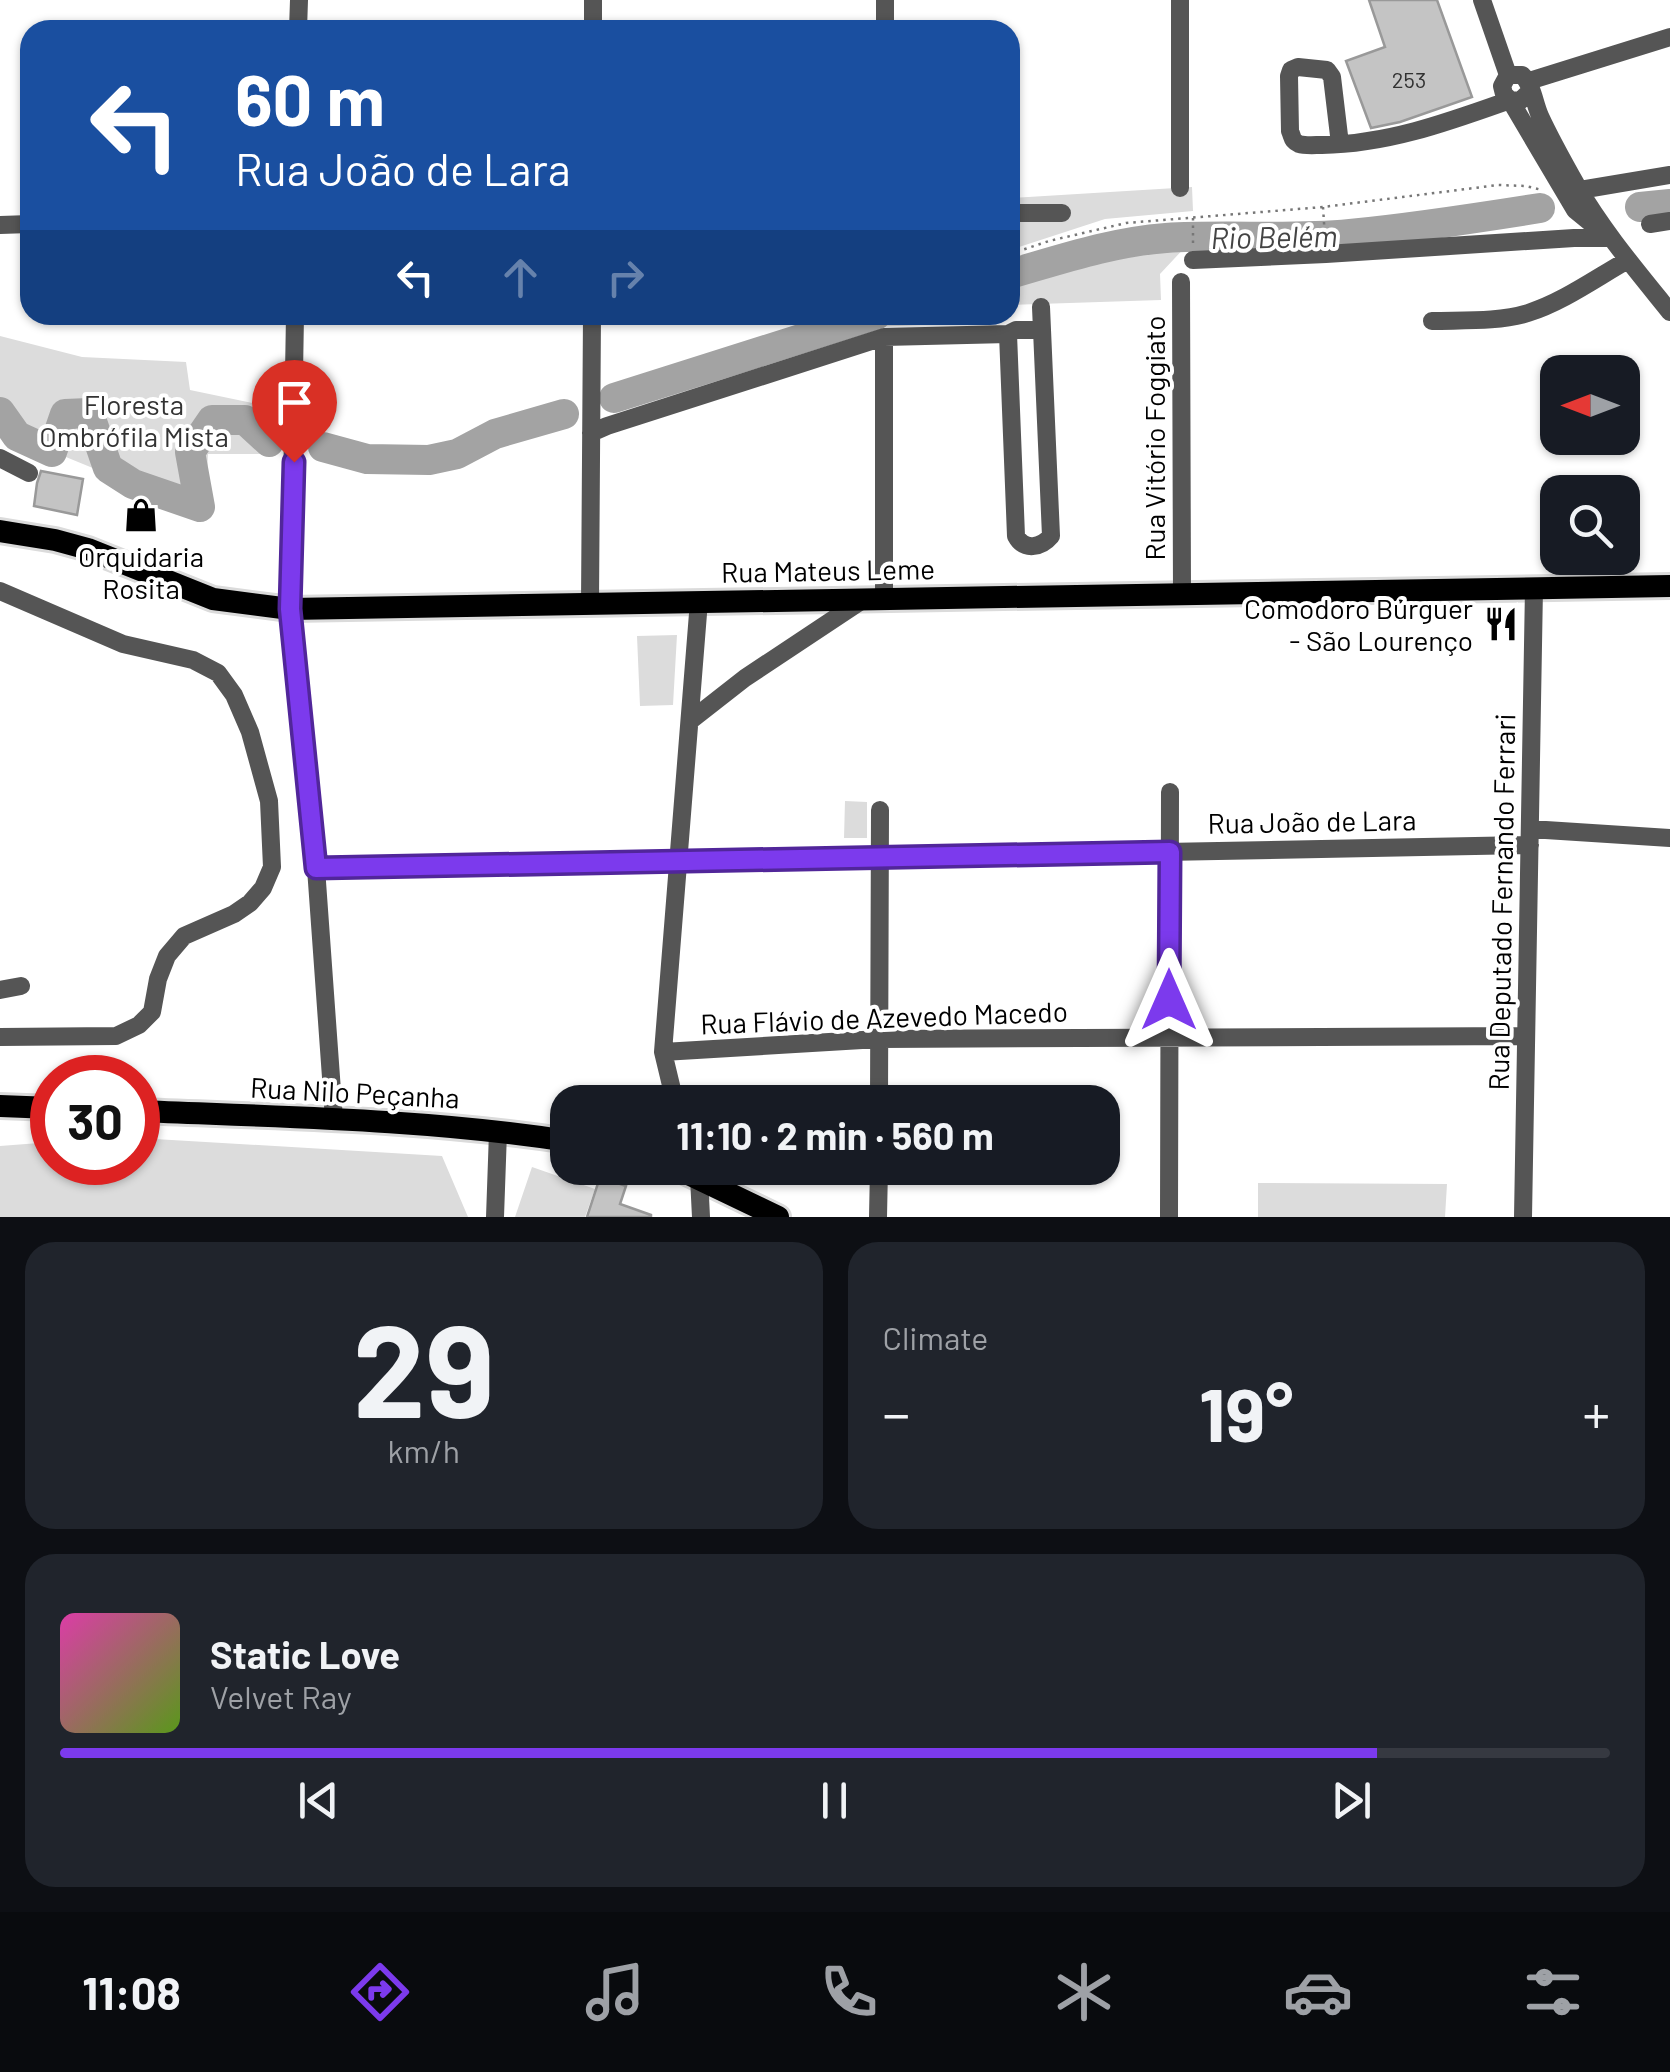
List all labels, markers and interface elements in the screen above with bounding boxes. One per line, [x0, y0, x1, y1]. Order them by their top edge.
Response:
text: 60 m [235, 56, 385, 140]
icon: left [70, 60, 200, 190]
house number: 253 [1392, 66, 1426, 92]
text: Rua João de Lara [235, 141, 571, 195]
water label: Rio Belém [1210, 217, 1338, 255]
icon: left [388, 250, 443, 305]
icon: ahead [493, 250, 548, 305]
icon: right [598, 250, 653, 305]
street label: Rua Vitório Foggiato [1137, 315, 1171, 561]
north arrow [1540, 355, 1640, 455]
map controls [1540, 355, 1640, 575]
pin [252, 360, 337, 463]
icon: arrive [267, 375, 322, 430]
park label: Floresta Ombrófila Mista [39, 387, 229, 453]
button: search [1540, 475, 1640, 575]
shop icon: Orquidaria Rosita [122, 496, 160, 534]
place label: Orquidaria Rosita [78, 539, 204, 605]
street label: Rua Mateus Leme [721, 551, 935, 589]
place label: Comodoro Búrguer - São Lourenço [1244, 591, 1473, 657]
restaurant icon: Comodoro Búrguer - São Lourenço [1482, 605, 1520, 643]
street label: Rua Deputado Fernando Ferrari [1481, 713, 1521, 1091]
street label: Rua João de Lara [1207, 802, 1417, 840]
position arrow [1117, 948, 1221, 1052]
street label: Rua Flávio de Azevedo Macedo [700, 994, 1068, 1040]
speed limit sign: 30 [30, 1055, 160, 1185]
street label: Rua Nilo Peçanha [249, 1070, 461, 1114]
text: 11:10 · 2 min · 560 m [676, 1112, 994, 1158]
text: 29 [353, 1288, 495, 1444]
text: Climate [883, 1318, 988, 1356]
text: 19° [1199, 1367, 1294, 1457]
text: − [883, 1379, 910, 1445]
text: + [1582, 1379, 1610, 1445]
text: km/h [388, 1431, 460, 1469]
text: Static Love [210, 1631, 400, 1677]
text: Velvet Ray [210, 1677, 352, 1715]
icon: previous [291, 1773, 346, 1828]
icon: pause [807, 1773, 862, 1828]
icon: next [1324, 1773, 1379, 1828]
icon: directions [345, 1957, 415, 2027]
icon: music [580, 1957, 650, 2027]
icon: phone [814, 1957, 884, 2027]
icon: climate [1049, 1957, 1119, 2027]
icon: car [1283, 1957, 1353, 2027]
icon: filters [1518, 1957, 1588, 2027]
text: 11:08 [82, 1965, 181, 2019]

